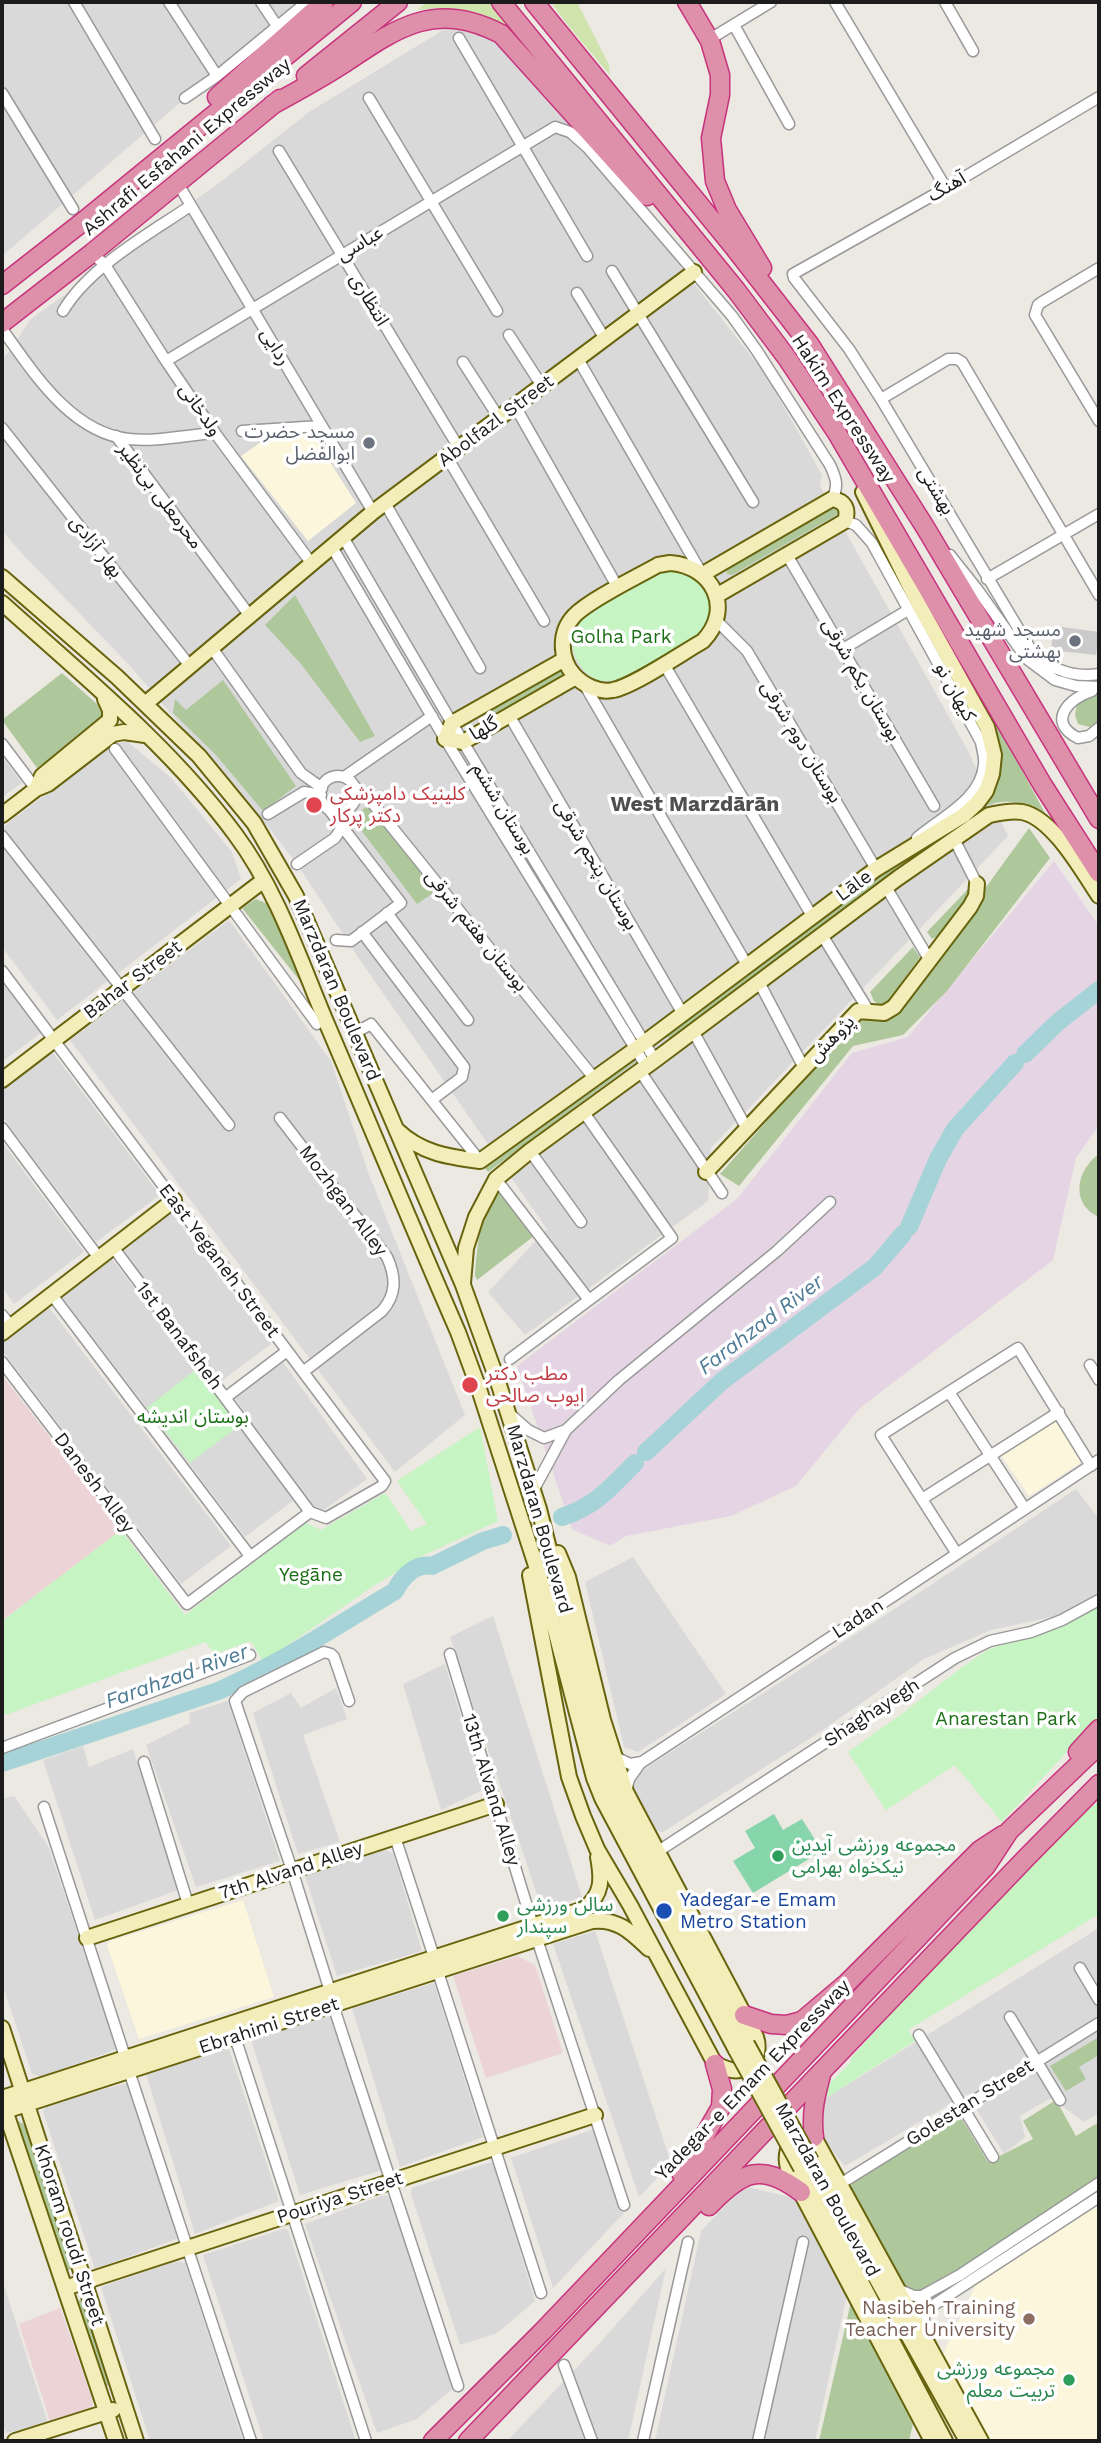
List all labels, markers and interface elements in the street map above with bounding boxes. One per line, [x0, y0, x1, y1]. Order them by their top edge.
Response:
street label: Ashrafi Esfahani Expressway [78, 53, 296, 241]
street label: آهنگ [924, 167, 970, 207]
street label: عباسی [332, 221, 388, 267]
street label: انتظاری [345, 270, 393, 330]
street label: ردایی [255, 324, 295, 370]
street label: Hakim Expressway [786, 330, 900, 488]
street label: Abolfazl Street [434, 370, 558, 472]
street label: ولدخانی [174, 379, 226, 441]
place label: مسجد حضرت ابوالفضل [245, 421, 355, 465]
marker: مسجد حضرت ابوالفضل [361, 435, 377, 451]
street label: محرمعلی بی‌نظیر [113, 438, 207, 554]
street label: بهشتی [913, 463, 959, 519]
street label: بهار آزادی [65, 511, 127, 583]
street label: بوستان یکم شرقی [817, 615, 905, 745]
place label: مسجد شهید بهشتی [964, 619, 1061, 663]
park label: Golha Park [571, 626, 671, 648]
marker: مسجد شهید بهشتی [1067, 633, 1083, 649]
street label: کیهان نو [930, 659, 980, 725]
street label: بوستان دوم شرقی [756, 677, 846, 807]
street label: گلها [466, 712, 502, 746]
street label: بوستان ششم [467, 759, 539, 859]
place label: کلینیک دامپزشکی دکتر پرکار [330, 783, 465, 827]
district label: West Marzdārān [611, 792, 779, 818]
marker: کلینیک دامپزشکی دکتر پرکار [304, 795, 324, 815]
street label: بوستان پنجم شرقی [549, 796, 643, 934]
street label: Lāle [832, 865, 876, 907]
street label: بوستان هفتم شرقی [420, 866, 532, 996]
street label: Marzdaran Boulevard [287, 896, 385, 1084]
street label: Bahar Street [79, 936, 187, 1024]
street label: پژوهش [804, 1011, 860, 1067]
street label: Mozhgan Alley [294, 1141, 392, 1261]
street label: East Yeganeh Street [154, 1180, 284, 1342]
water label: Farahzad River [693, 1270, 829, 1380]
street label: 1st Banafsheh [131, 1277, 227, 1395]
place label: مطب دکتر ایوب صالحی [486, 1363, 584, 1407]
marker: مطب دکتر ایوب صالحی [460, 1375, 480, 1395]
park label: بوستان اندیشه [137, 1406, 249, 1428]
street label: Marzdaran Boulevard [501, 1422, 577, 1616]
street label: Danesh Alley [49, 1428, 139, 1538]
park label: Yegāne [279, 1564, 343, 1586]
street label: Ladan [828, 1594, 888, 1644]
water label: Farahzad River [102, 1639, 252, 1715]
street label: Shaghayegh [820, 1674, 924, 1752]
park label: Anarestan Park [935, 1708, 1077, 1730]
street label: 13th Alvand Alley [457, 1711, 525, 1869]
place label: مجموعه ورزشی آیدین نیکخواه بهرامی [792, 1834, 956, 1878]
street label: 7th Alvand Alley [216, 1837, 366, 1905]
marker: مجموعه ورزشی آیدین نیکخواه بهرامی [770, 1848, 786, 1864]
place label: Yadegar-e Emam Metro Station [680, 1889, 836, 1933]
place label: سالن ورزشی سپندار [517, 1894, 613, 1938]
marker: Yadegar-e Emam Metro Station [654, 1901, 674, 1921]
marker: سالن ورزشی سپندار [495, 1908, 511, 1924]
street label: Yadegar-e Emam Expressway [651, 1975, 855, 2185]
street label: Ebrahimi Street [196, 1993, 342, 2059]
street label: Golestan Street [902, 2055, 1038, 2151]
street label: Marzdaran Boulevard [770, 2099, 884, 2281]
street label: Khoram roudi Street [29, 2141, 109, 2329]
street label: Pouriya Street [274, 2167, 406, 2229]
place label: Nasibeh Training Teacher University [845, 2297, 1015, 2341]
marker: Nasibeh Training Teacher University [1021, 2311, 1037, 2327]
place label: مجموعه ورزشی تربیت معلم [937, 2358, 1055, 2402]
marker: مجموعه ورزشی تربیت معلم [1061, 2372, 1077, 2388]

